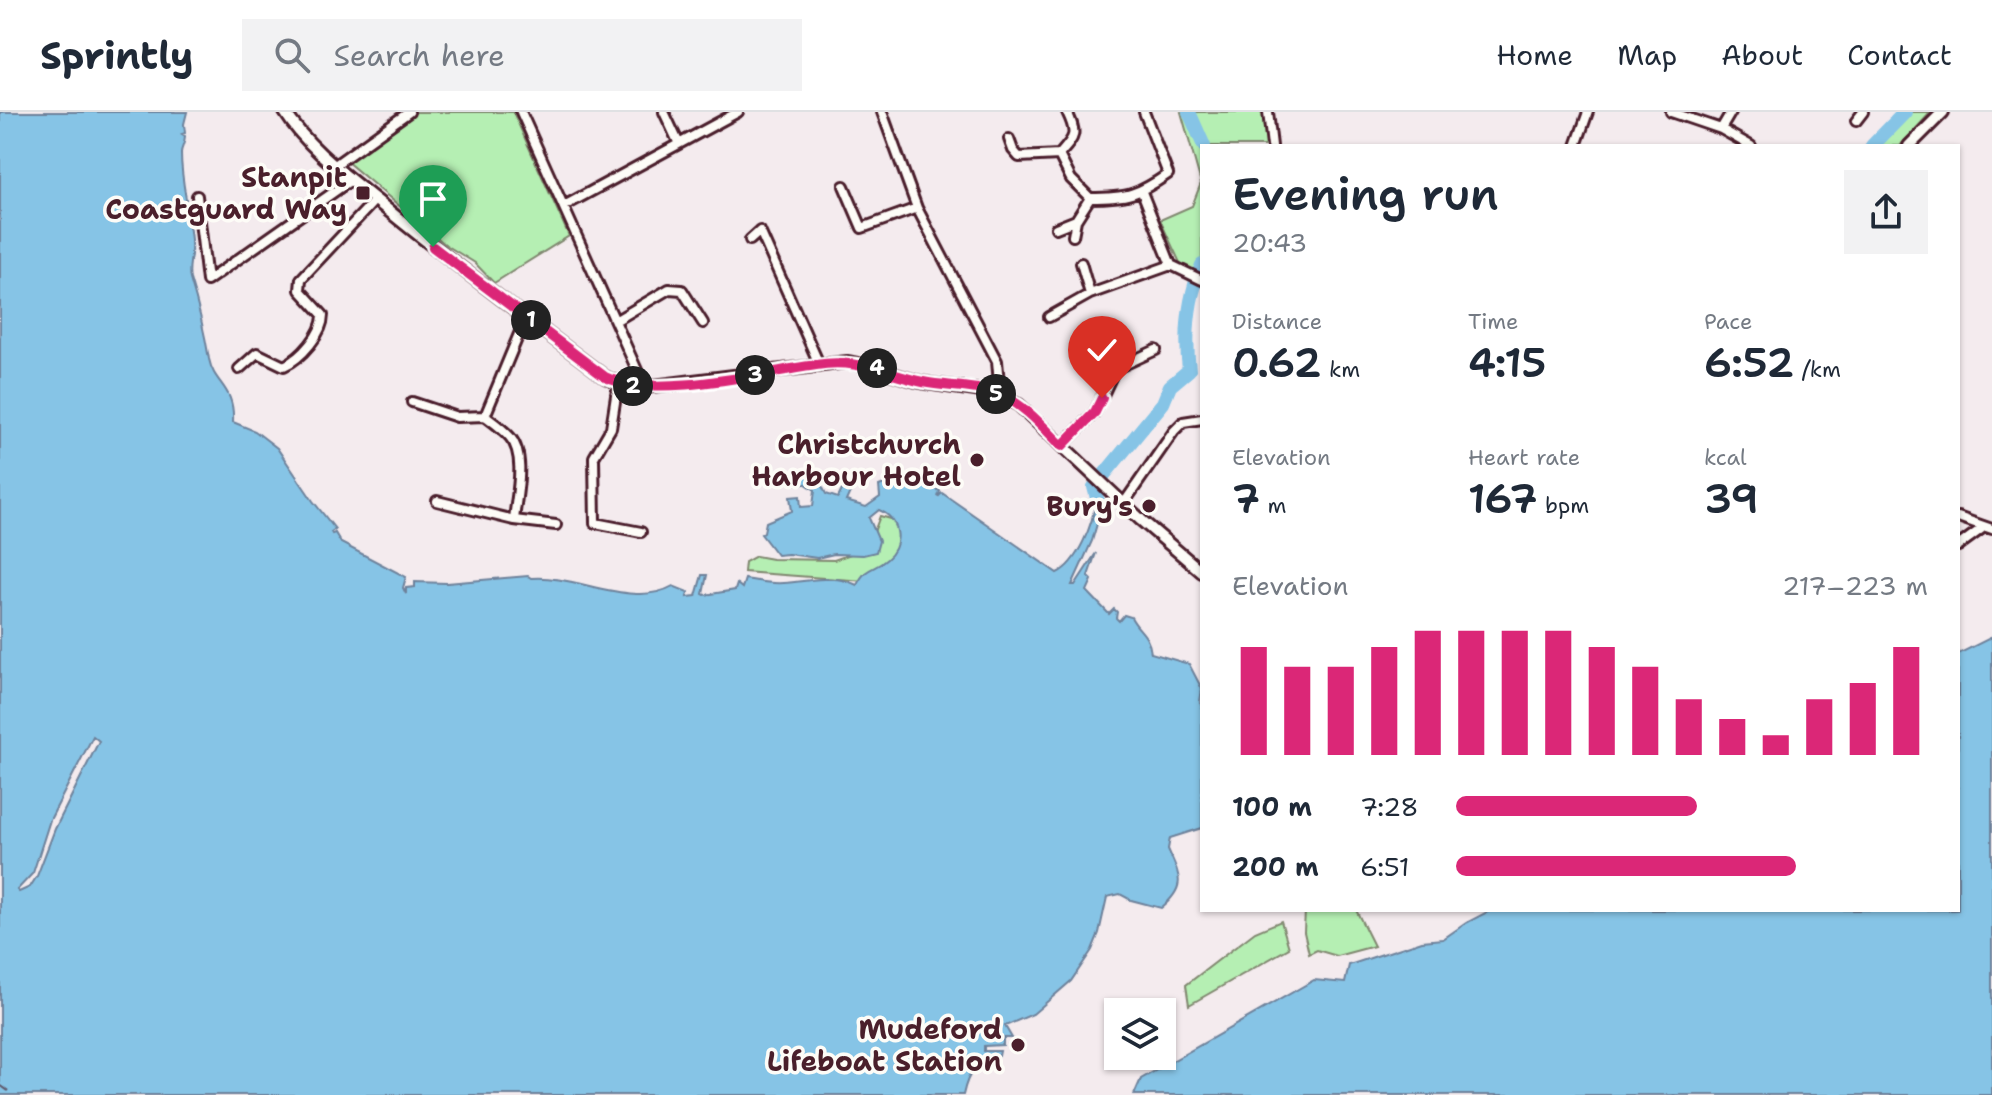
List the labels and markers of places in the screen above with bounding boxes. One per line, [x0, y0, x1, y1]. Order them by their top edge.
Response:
place label: Stanpit Coastguard Way [105, 158, 347, 228]
pin [399, 165, 467, 247]
marker: Stanpit Coastguard Way [354, 184, 372, 202]
pin: 1 [511, 300, 551, 340]
pin [1068, 316, 1136, 398]
pin: 4 [857, 348, 897, 388]
pin: 3 [735, 355, 775, 395]
pin: 2 [613, 366, 653, 406]
pin: 5 [976, 374, 1016, 414]
place label: Christchurch Harbour Hotel [752, 425, 961, 495]
marker: Christchurch Harbour Hotel [968, 451, 986, 469]
place label: Bury's [1046, 487, 1133, 525]
marker: Bury's [1140, 497, 1158, 515]
place label: Mudeford Lifeboat Station [767, 1010, 1002, 1080]
marker: Mudeford Lifeboat Station [1009, 1036, 1027, 1054]

